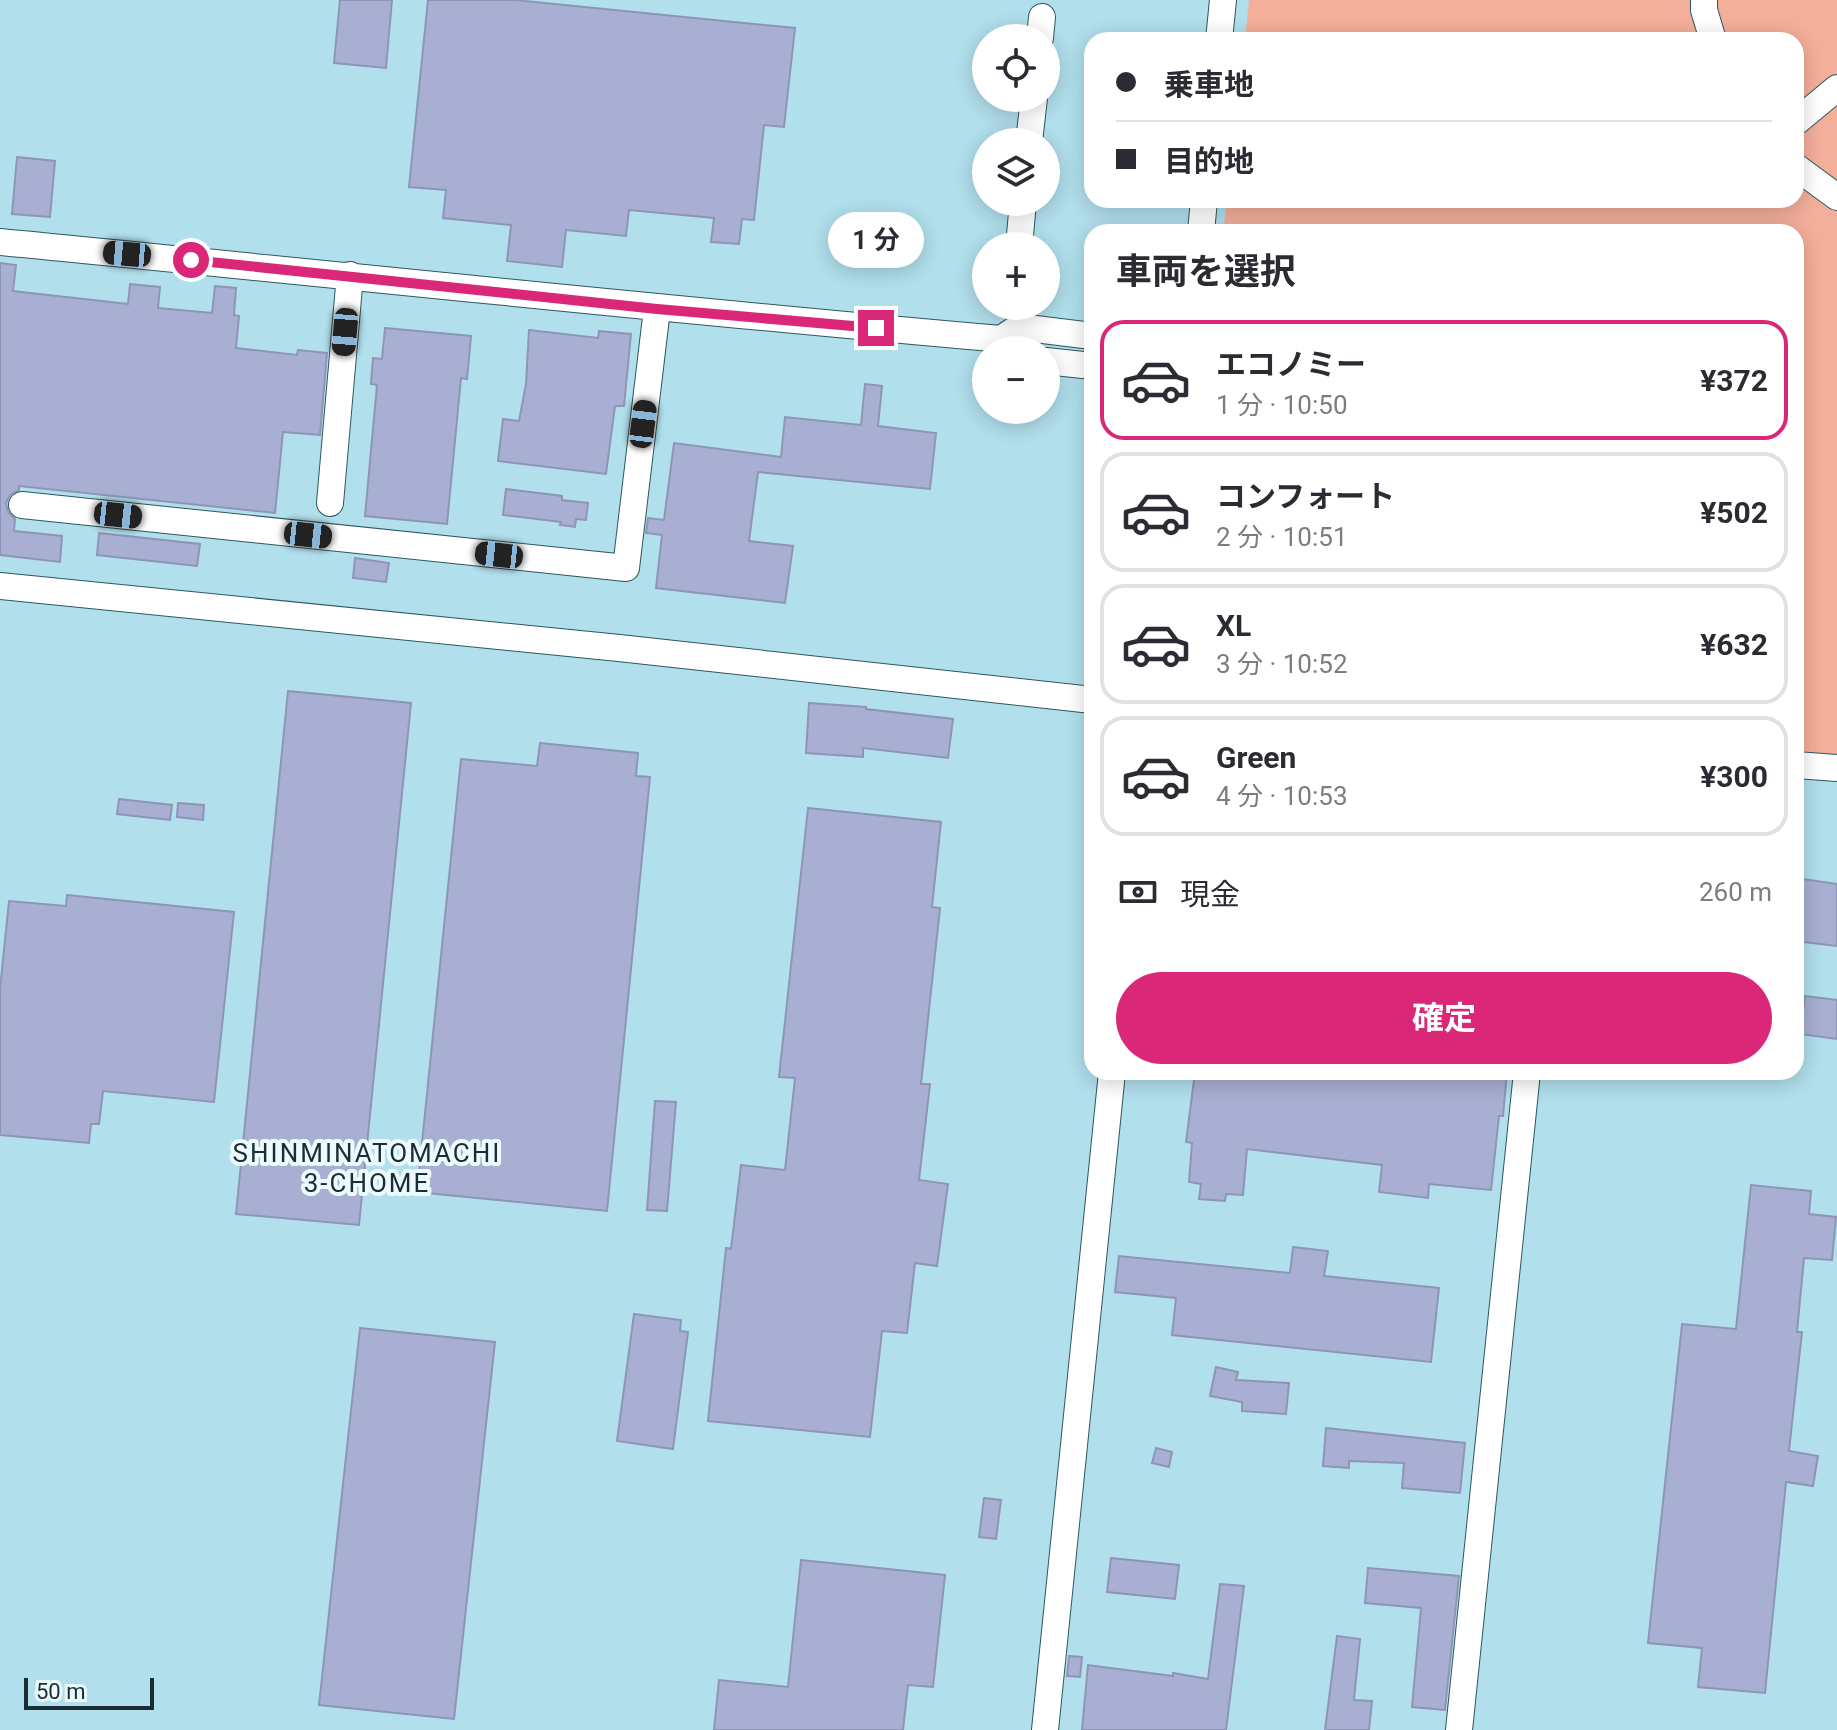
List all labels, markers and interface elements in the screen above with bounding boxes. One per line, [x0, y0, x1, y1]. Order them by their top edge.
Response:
map controls [972, 24, 1060, 424]
button: locate [972, 24, 1060, 112]
text: 乗車地 [1164, 67, 1254, 102]
button: layers [972, 128, 1060, 216]
text: 目的地 [1164, 144, 1254, 179]
callout: 1 分 [828, 212, 924, 268]
text: 1 分 [852, 225, 900, 255]
button: + [972, 232, 1060, 320]
car [102, 240, 152, 268]
route start [173, 242, 209, 278]
text: 車両を選択 [1116, 251, 1296, 293]
car [331, 307, 359, 357]
route end [858, 310, 894, 346]
button: − [972, 336, 1060, 424]
icon: car [1120, 344, 1192, 416]
text: エコノミー [1216, 347, 1366, 382]
text: ¥372 [1700, 363, 1768, 398]
text: 1 分 · 10:50 [1216, 390, 1348, 420]
car [628, 399, 658, 449]
icon: car [1120, 476, 1192, 548]
text: コンフォート [1216, 479, 1395, 514]
text: ¥502 [1700, 495, 1768, 530]
car [93, 501, 143, 529]
car [283, 521, 333, 549]
text: 2 分 · 10:51 [1216, 522, 1348, 552]
car [474, 541, 524, 569]
icon: car [1120, 608, 1192, 680]
text: XL [1216, 608, 1251, 643]
text: ¥632 [1700, 627, 1768, 662]
text: 3 分 · 10:52 [1216, 649, 1348, 679]
icon: car [1120, 740, 1192, 812]
text: Green [1216, 740, 1296, 775]
text: ¥300 [1700, 759, 1768, 794]
text: 4 分 · 10:53 [1216, 781, 1348, 811]
icon: cash [1116, 870, 1160, 914]
text: 現金 [1180, 877, 1240, 912]
text: 260 m [1699, 877, 1772, 907]
button: 確定 [1116, 972, 1772, 1064]
district label: SHINMINATOMACHI 3-CHOME [233, 1138, 501, 1198]
scale bar [24, 1674, 154, 1710]
text: 50 m [36, 1679, 85, 1704]

